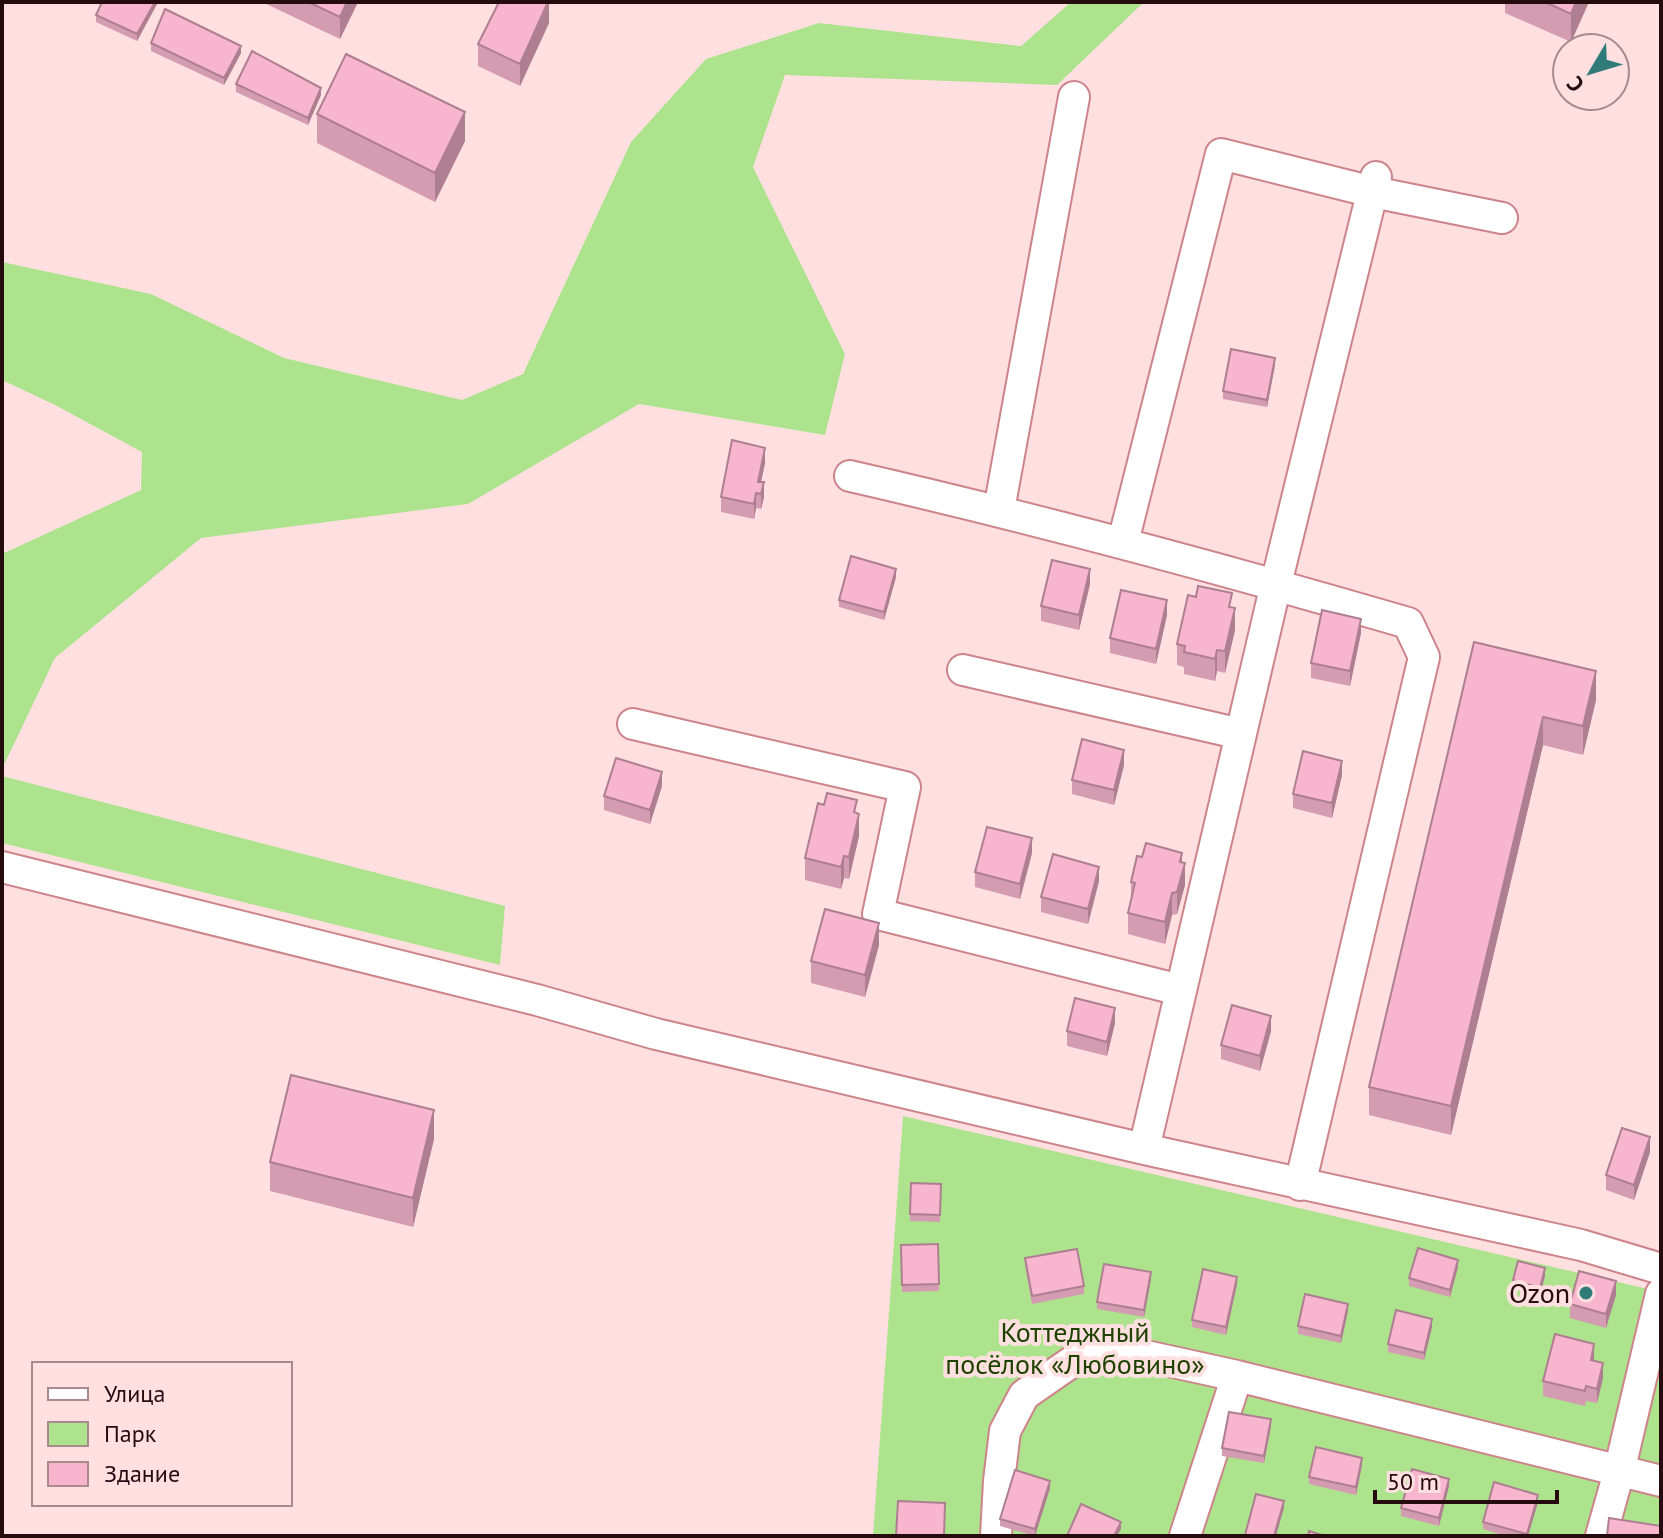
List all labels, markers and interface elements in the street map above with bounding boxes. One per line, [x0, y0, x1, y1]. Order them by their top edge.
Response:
north arrow [1551, 32, 1631, 112]
text: С [1560, 71, 1590, 98]
place label: Ozon [1509, 1274, 1570, 1311]
marker: Ozon [1577, 1284, 1595, 1302]
park label: Коттеджный посёлок «Любовино» [945, 1313, 1205, 1382]
legend [32, 1362, 292, 1506]
text: Улица [104, 1378, 165, 1409]
text: Парк [104, 1418, 157, 1449]
scale bar [1375, 1454, 1557, 1504]
text: Здание [104, 1458, 180, 1489]
text: 50 m [1387, 1466, 1439, 1497]

